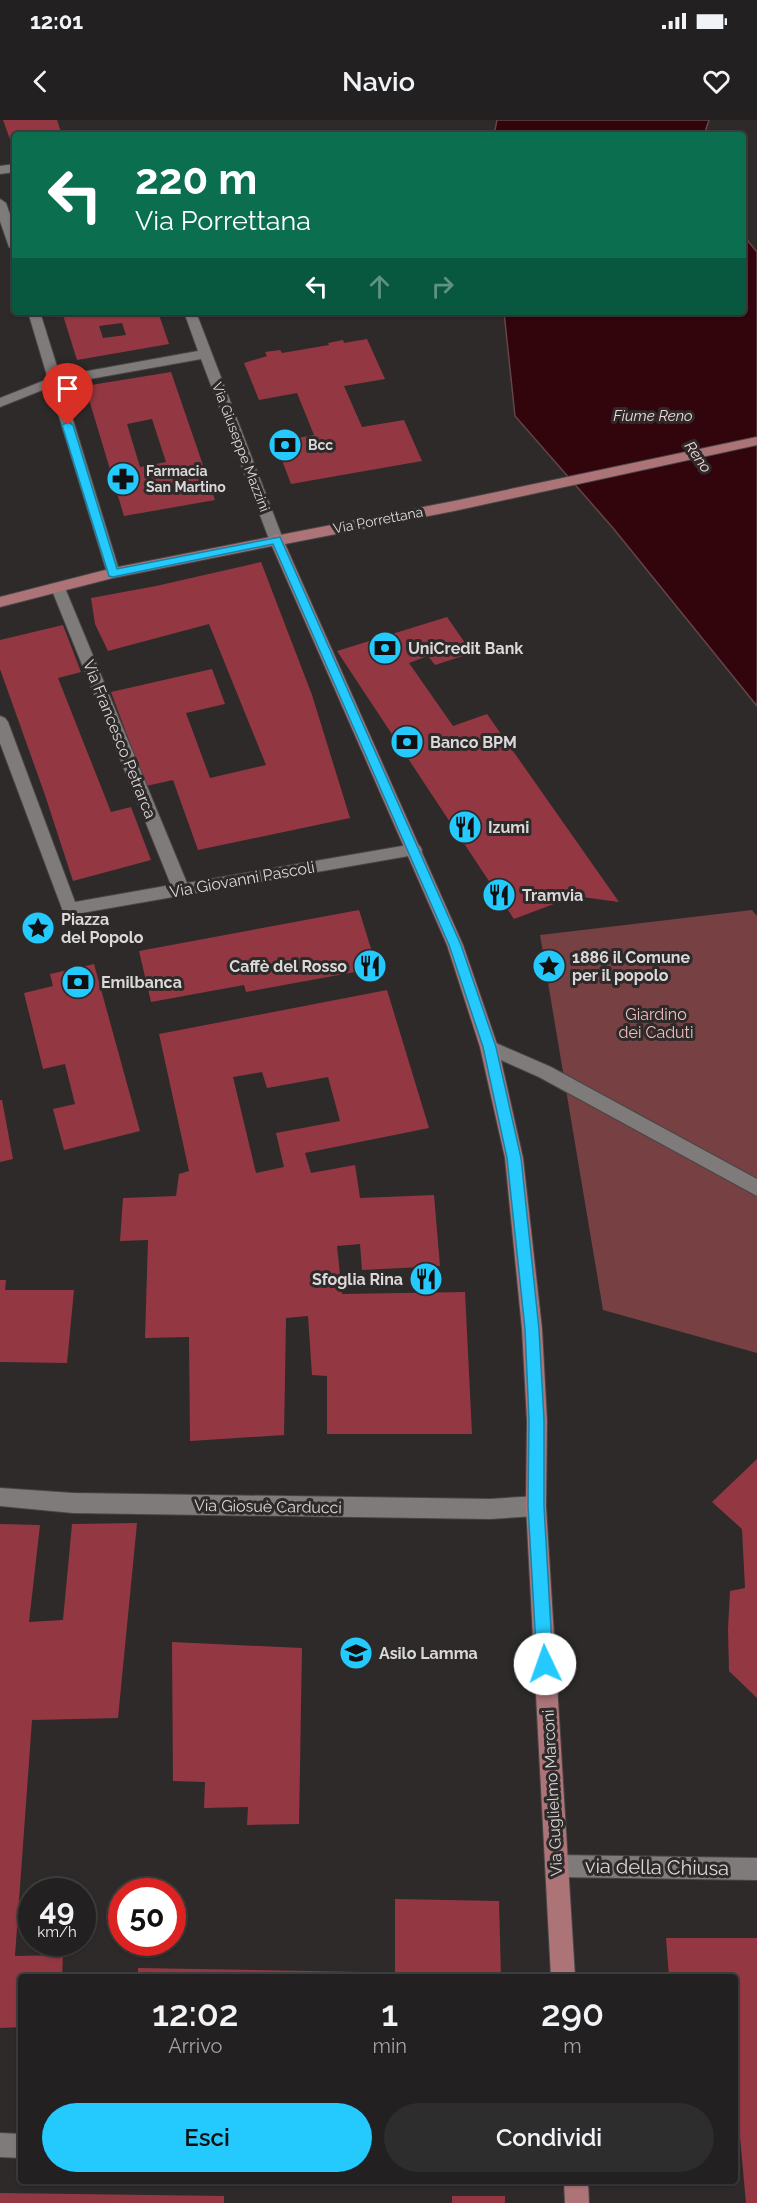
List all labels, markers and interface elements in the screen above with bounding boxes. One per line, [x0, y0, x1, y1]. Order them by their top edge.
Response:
text: 12:01 [30, 8, 83, 34]
icon: back [24, 65, 57, 98]
icon: heart [700, 65, 733, 98]
text: Navio [342, 66, 415, 97]
text: 220 m [135, 155, 257, 204]
icon: left [36, 156, 114, 234]
text: Via Porrettana [135, 205, 311, 236]
icon: left [300, 270, 333, 303]
icon: ahead [363, 270, 396, 303]
icon: right [426, 270, 459, 303]
pin [42, 363, 93, 425]
icon: arrive [51, 372, 84, 405]
street label: Via Giuseppe Mazzini [209, 380, 273, 514]
water label: Fiume Reno [613, 407, 693, 425]
bank icon: Bcc [267, 427, 303, 463]
place label: Bcc [308, 437, 333, 453]
water label: Reno [681, 438, 715, 476]
pharmacy icon: Farmacia San Martino [105, 461, 141, 497]
place label: Farmacia San Martino [146, 463, 226, 495]
street label: Via Porrettana [332, 503, 424, 537]
bank icon: UniCredit Bank [367, 630, 403, 666]
place label: UniCredit Bank [408, 639, 523, 658]
street label: Via Francesco Petrarca [79, 657, 160, 821]
bank icon: Banco BPM [389, 724, 425, 760]
place label: Banco BPM [430, 733, 517, 752]
restaurant icon: Izumi [447, 809, 483, 845]
place label: Izumi [488, 818, 529, 837]
street label: Via Giovanni Pascoli [168, 857, 316, 902]
restaurant icon: Tramvia [481, 877, 517, 913]
place label: Tramvia [522, 886, 583, 905]
place icon: Piazza del Popolo [20, 910, 56, 946]
place label: Piazza del Popolo [61, 910, 144, 947]
restaurant icon: Caffè del Rosso [352, 948, 388, 984]
place icon: 1886 il Comune per il popolo [531, 948, 567, 984]
place label: 1886 il Comune per il popolo [572, 948, 690, 985]
place label: Caffè del Rosso [229, 957, 347, 976]
bank icon: Emilbanca [60, 964, 96, 1000]
place label: Emilbanca [101, 973, 182, 992]
park label: Giardino dei Caduti [619, 1005, 693, 1042]
restaurant icon: Sfoglia Rina [408, 1261, 444, 1297]
place label: Sfoglia Rina [312, 1270, 403, 1289]
street label: Via Giosuè Carducci [194, 1496, 342, 1517]
position arrow [513, 1632, 577, 1696]
school or university icon: Asilo Lamma [338, 1635, 374, 1671]
place label: Asilo Lamma [379, 1644, 478, 1663]
street label: Via Guglielmo Marconi [539, 1709, 566, 1877]
street label: via della Chiusa [585, 1854, 729, 1880]
speed limit sign: 50 [108, 1878, 186, 1956]
text: 49 [40, 1892, 74, 1927]
text: km/h [37, 1923, 77, 1941]
text: 12:02 [152, 1992, 239, 2034]
text: 1 [381, 1992, 398, 2034]
text: 290 [541, 1992, 604, 2034]
text: Arrivo [168, 2034, 222, 2058]
text: min [373, 2034, 407, 2058]
text: m [563, 2034, 582, 2058]
button: Esci [42, 2103, 372, 2172]
button: Condividi [384, 2103, 714, 2172]

